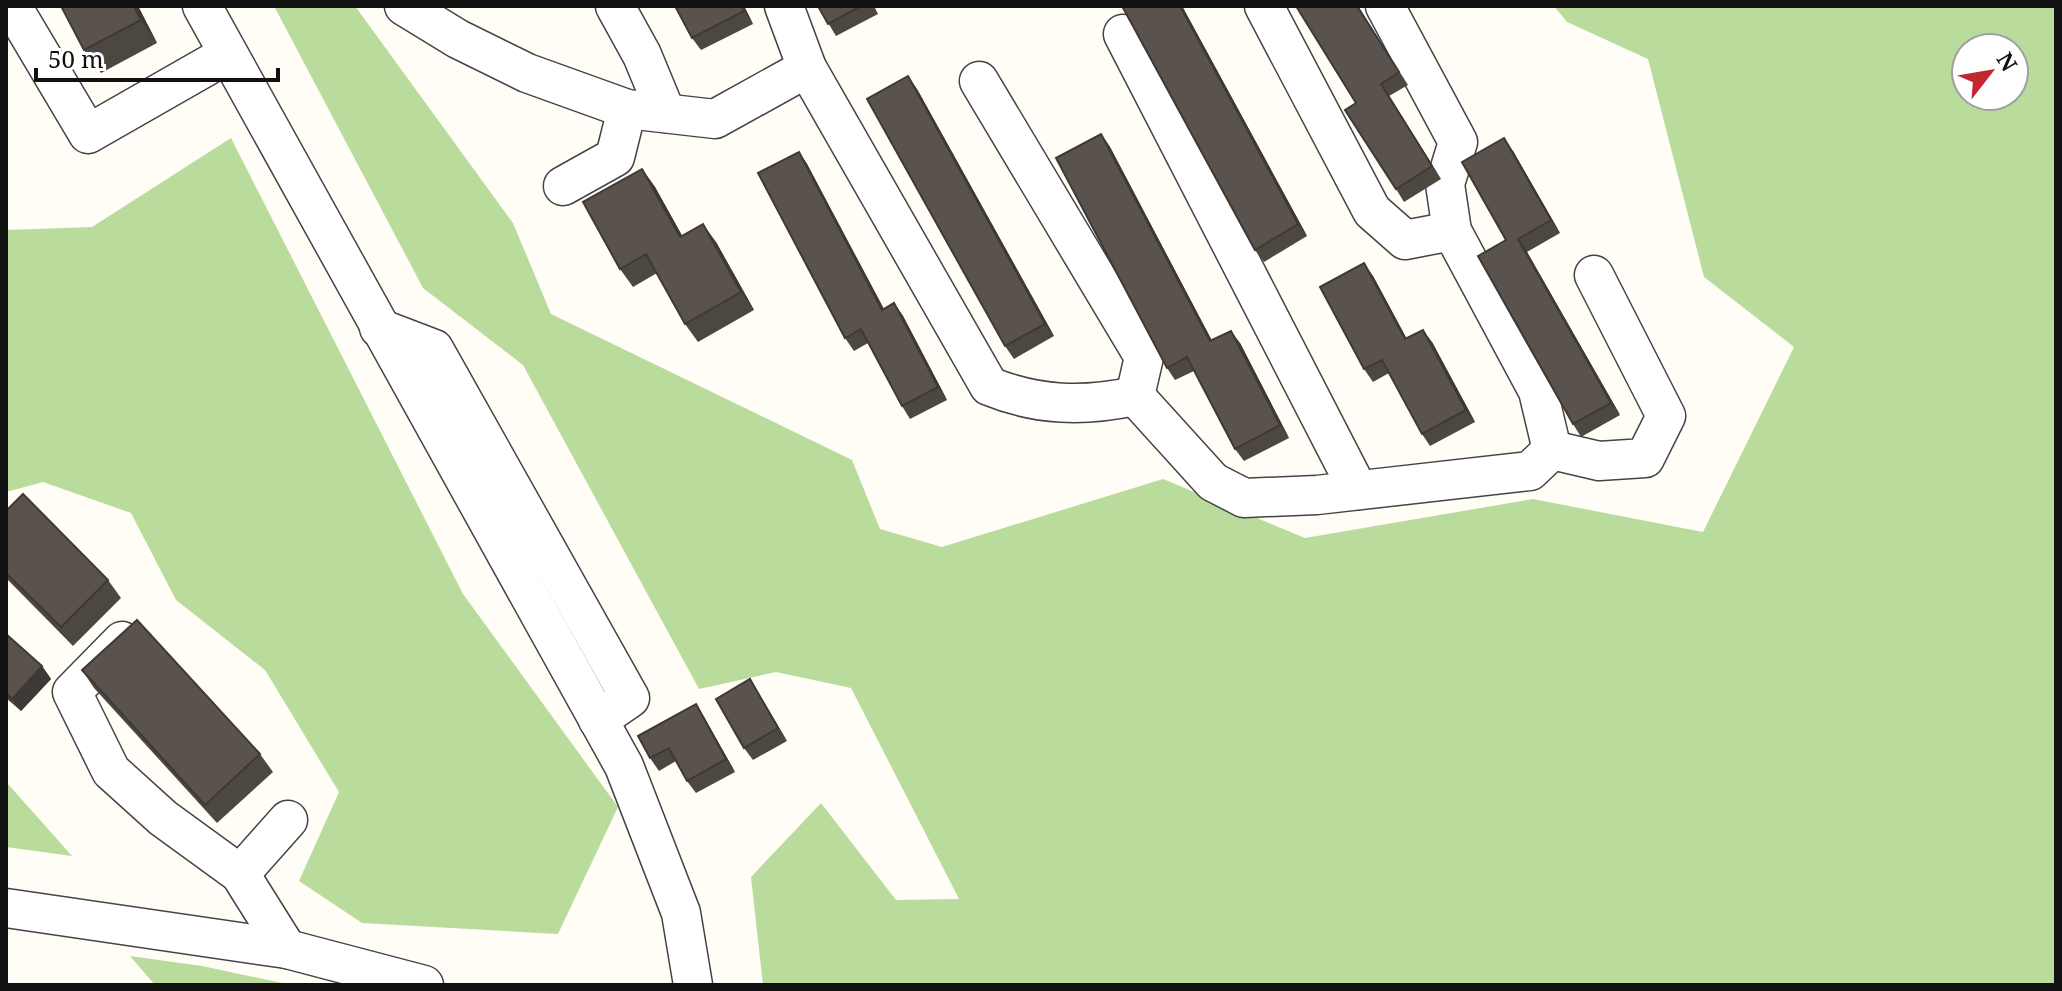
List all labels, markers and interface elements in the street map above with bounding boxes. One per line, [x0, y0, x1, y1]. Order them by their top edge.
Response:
scale bar [36, 32, 278, 82]
north arrow [1950, 32, 2030, 112]
text: 50 m [48, 42, 104, 75]
text: N [1991, 46, 2025, 76]

